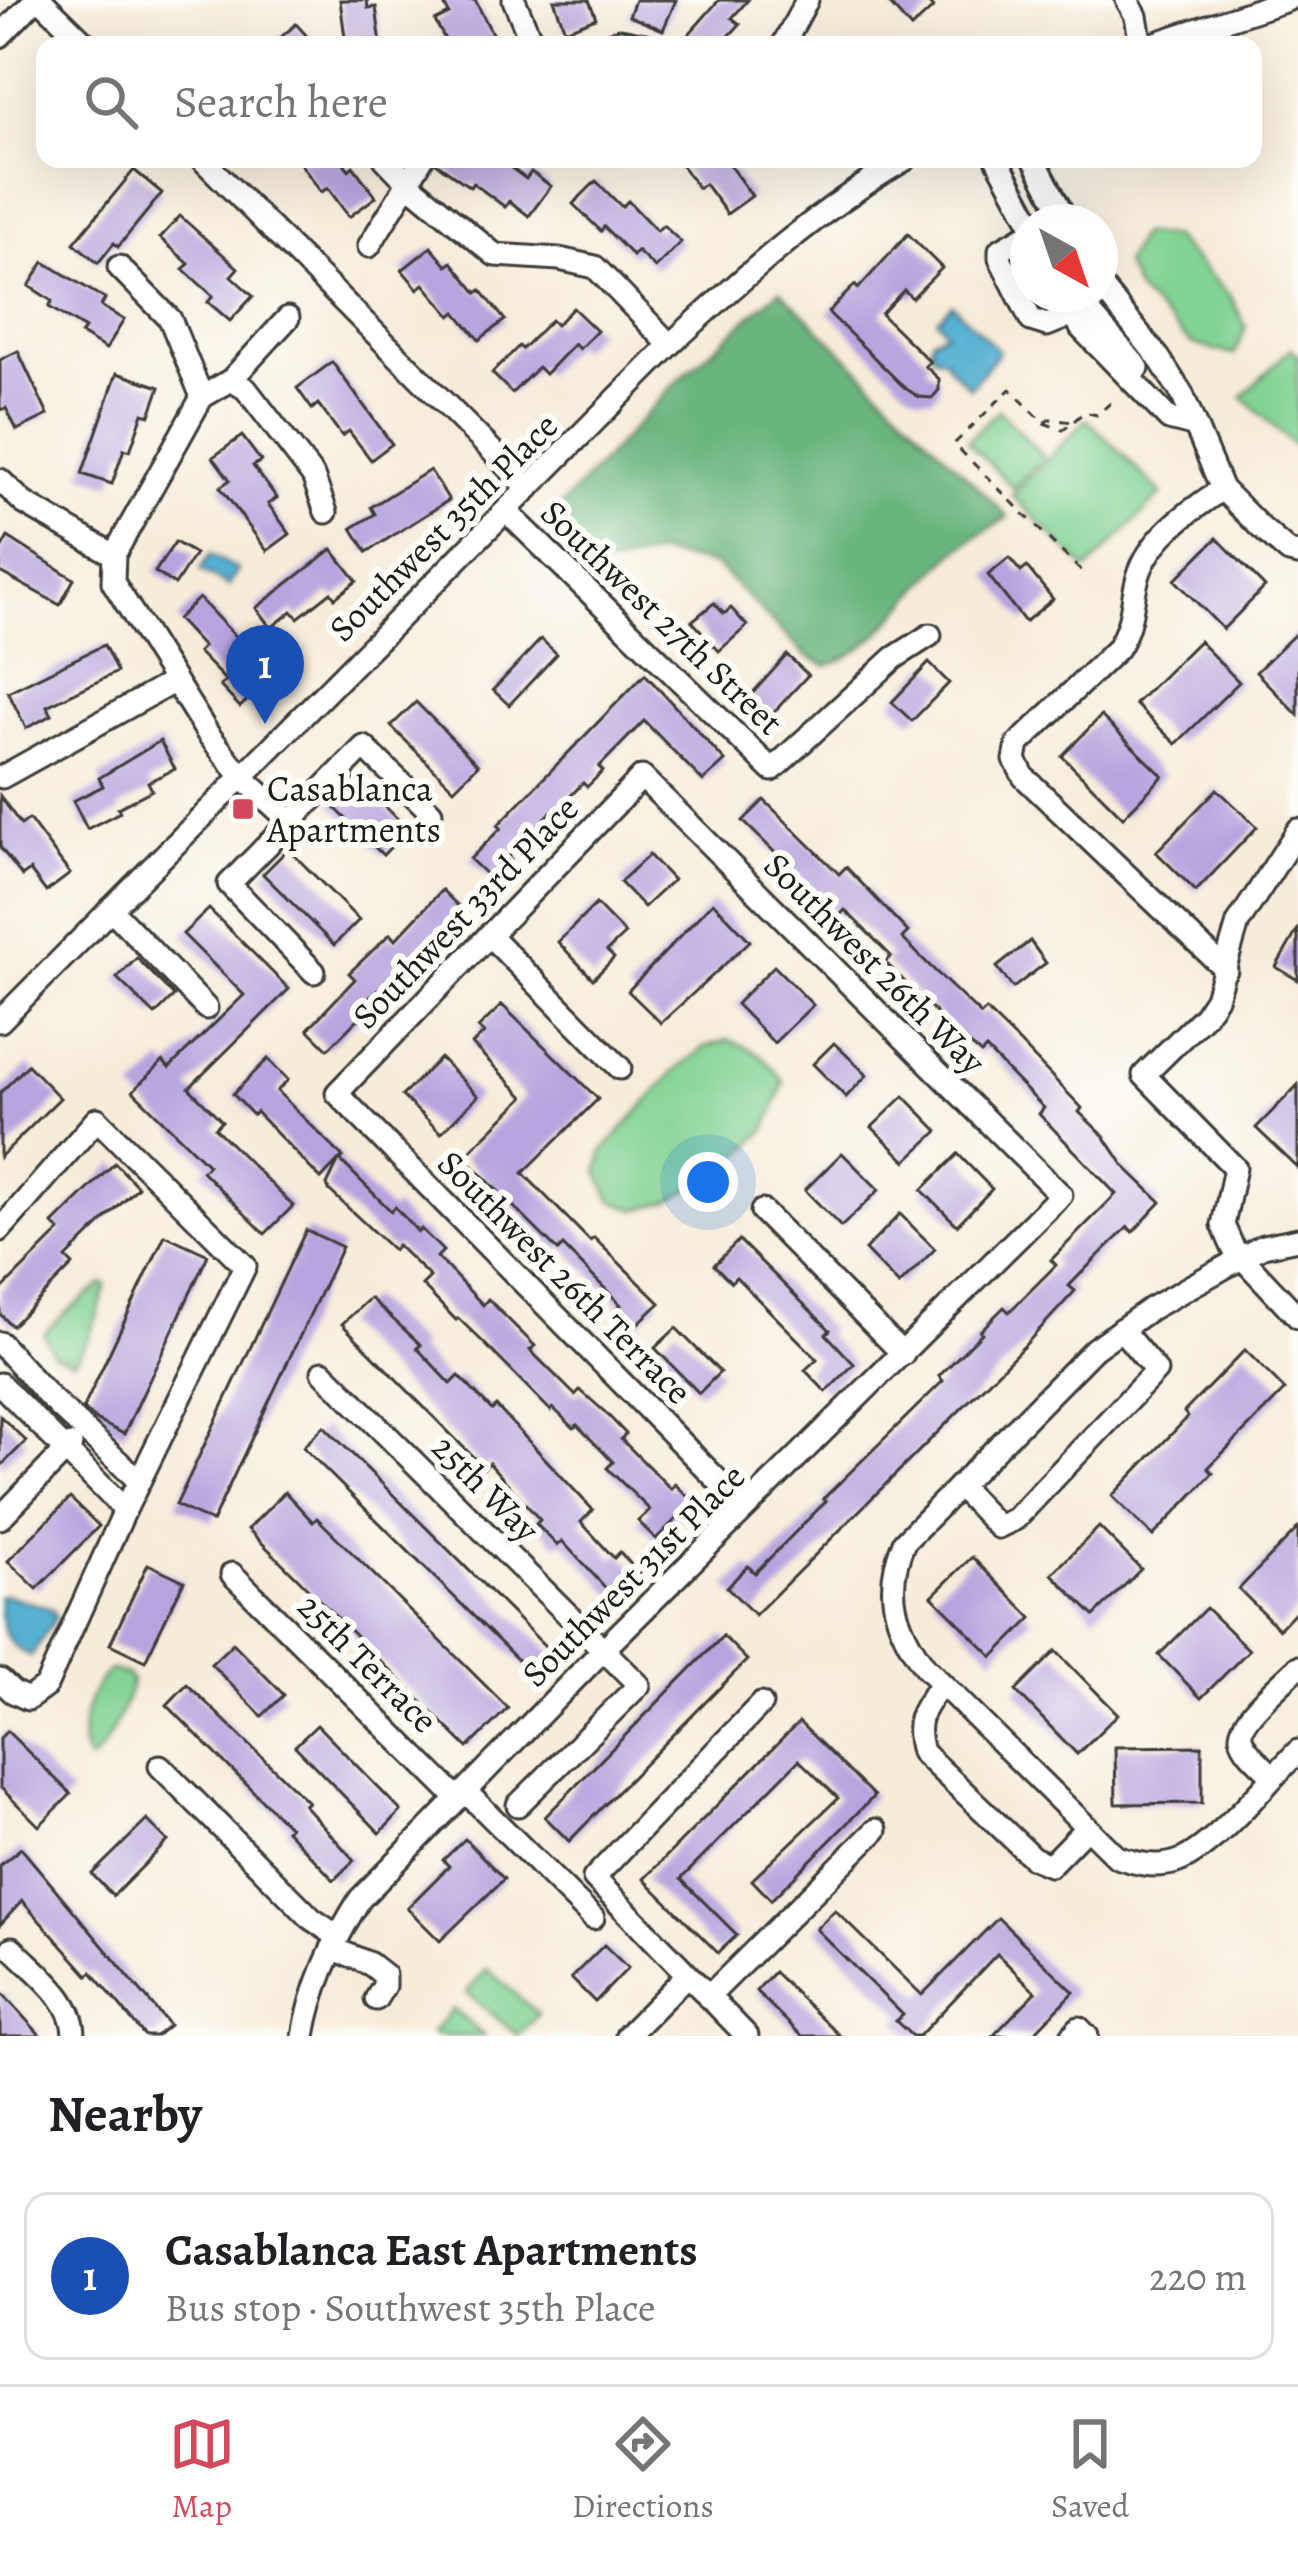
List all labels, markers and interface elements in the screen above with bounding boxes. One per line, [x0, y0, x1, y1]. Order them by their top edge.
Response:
search box [36, 36, 1262, 168]
icon: search [78, 69, 144, 135]
text: Search here [174, 71, 388, 133]
north arrow [1010, 204, 1118, 312]
street label: Southwest 35th Place [318, 402, 568, 652]
street label: Southwest 27th Street [530, 488, 794, 746]
pin: 1 [226, 625, 304, 724]
place label: Casablanca Apartments [266, 764, 441, 854]
street label: Southwest 33rd Place [341, 785, 589, 1039]
marker: Casablanca Apartments [230, 796, 256, 822]
street label: Southwest 26th Way [753, 841, 997, 1085]
street label: Southwest 26th Terrace [427, 1139, 703, 1415]
your location [678, 1152, 738, 1212]
street label: 25th Way [421, 1423, 551, 1553]
street label: Southwest 31st Place [510, 1452, 756, 1698]
street label: 25th Terrace [287, 1582, 449, 1744]
text: Nearby [48, 2079, 202, 2149]
text: Casablanca East Apartments [165, 2219, 698, 2281]
text: 1 [83, 2250, 97, 2303]
text: 220 m [1149, 2250, 1247, 2303]
text: Bus stop · Southwest 35th Place [165, 2281, 656, 2334]
tab: Map [169, 2411, 235, 2528]
tab: Directions [572, 2411, 714, 2528]
tab: Saved [1051, 2411, 1129, 2528]

